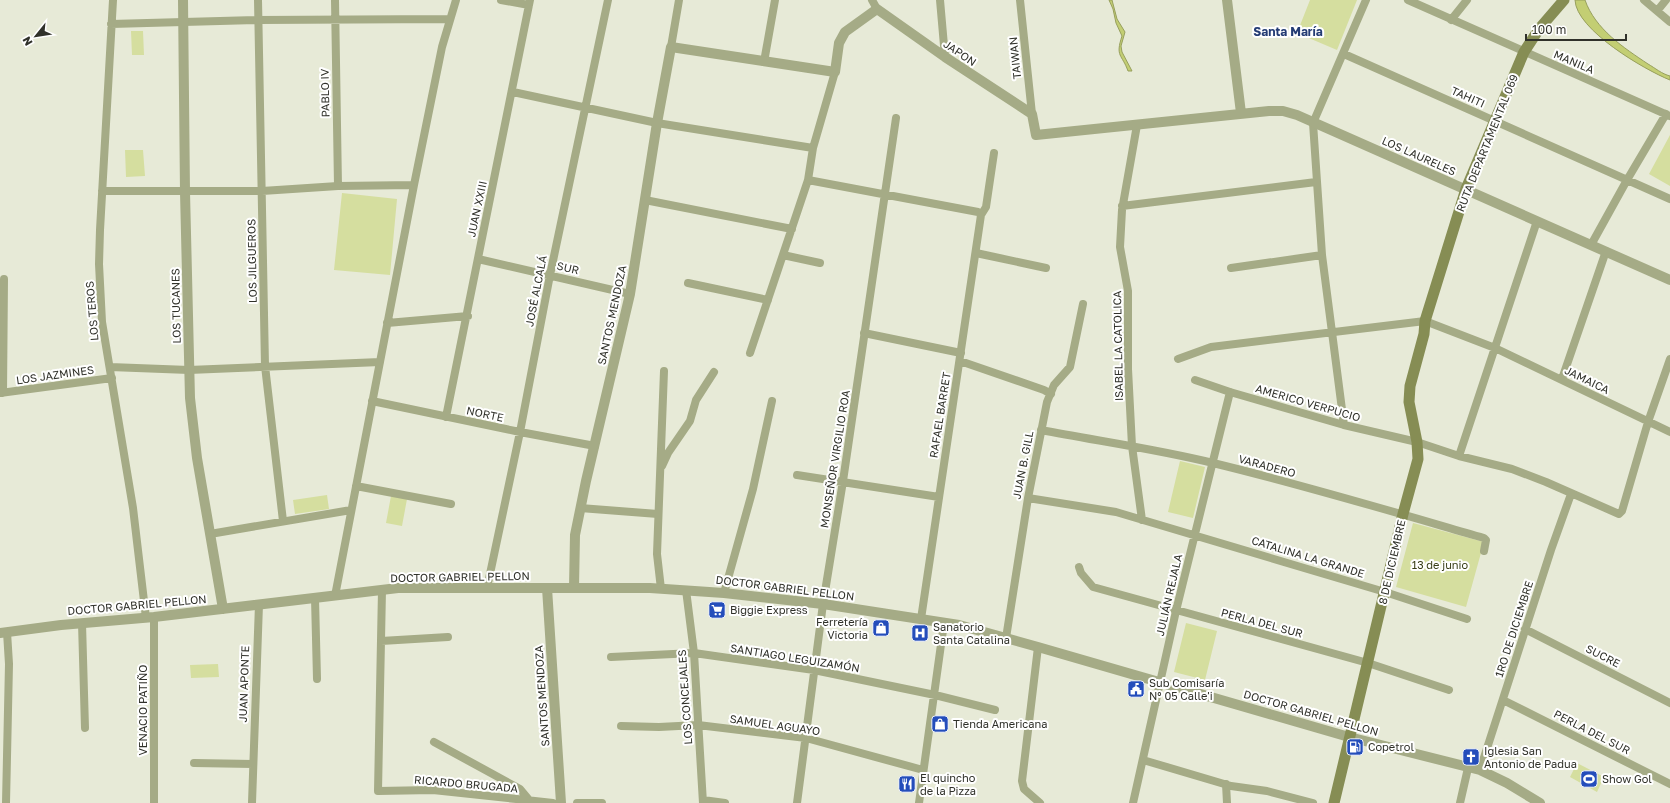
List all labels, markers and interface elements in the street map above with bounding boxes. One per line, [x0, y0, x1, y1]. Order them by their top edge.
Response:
north arrow [16, 16, 56, 56]
scale bar [1526, 16, 1626, 42]
text: 100 m [1532, 22, 1566, 37]
district label: Santa María [1253, 24, 1323, 39]
text: N [19, 34, 35, 48]
street label: TAIWAN [1006, 36, 1023, 80]
street label: JAPON [941, 37, 979, 68]
street label: MANILA [1552, 47, 1597, 76]
street label: PABLO IV [318, 68, 331, 117]
street label: RUTA DEPARTAMENTAL 069 [1453, 72, 1520, 214]
street label: TAHITI [1449, 83, 1487, 110]
street label: LOS LAURELES [1380, 133, 1458, 178]
street label: JUAN XXIII [464, 180, 489, 238]
street label: LOS JILGUEROS [244, 219, 259, 303]
street label: JOSÉ ALCALÁ [522, 253, 549, 328]
street label: SUR [556, 259, 581, 276]
street label: SANTOS MENDOZA [595, 263, 629, 366]
street label: LOS TUCANES [168, 268, 183, 344]
street label: LOS TEROS [82, 281, 101, 341]
street label: ISABEL LA CATOLICA [1110, 290, 1125, 401]
street label: LOS JAZMINES [15, 363, 95, 386]
street label: JAMAICA [1563, 363, 1612, 396]
street label: RAFAEL BARRET [926, 371, 953, 459]
street label: AMERICO VERPUCIO [1254, 381, 1362, 424]
street label: MONSEÑOR VIRGILIO ROA [817, 388, 852, 529]
street label: NORTE [465, 403, 505, 424]
street label: JUAN B. GILL [1010, 429, 1036, 500]
street label: VARADERO [1237, 452, 1297, 479]
street label: 8 DE DICIEMBRE [1375, 518, 1408, 605]
street label: CATALINA LA GRANDE [1250, 533, 1366, 580]
street label: JULIÁN REJALA [1153, 552, 1184, 637]
park label: 13 de junio [1412, 558, 1469, 571]
street label: DOCTOR GABRIEL PELLON [390, 569, 530, 584]
street label: DOCTOR GABRIEL PELLON [715, 573, 855, 602]
street label: 1RO DE DICIEMBRE [1492, 579, 1535, 679]
street label: DOCTOR GABRIEL PELLON [67, 592, 207, 617]
supermarket icon: Biggie Express [707, 600, 727, 620]
place label: Biggie Express [730, 603, 808, 616]
street label: PERLA DEL SUR [1220, 605, 1304, 640]
place label: Ferretería Victoria [816, 615, 868, 641]
shop icon: Ferretería Victoria [871, 618, 891, 638]
place label: Sanatorio Santa Catalina [933, 620, 1010, 646]
hospital icon: Sanatorio Santa Catalina [910, 623, 930, 643]
street label: SANTIAGO LEGUIZAMÓN [729, 641, 861, 674]
street label: SUCRE [1584, 641, 1623, 670]
street label: SANTOS MENDOZA [531, 644, 552, 747]
street label: JUAN APONTE [236, 645, 251, 723]
street label: LOS CONCEJALES [675, 649, 694, 745]
street label: VENACIO PATIÑO [136, 664, 149, 756]
place label: Sub Comisaría N° 05 Calle'i [1149, 676, 1224, 702]
public building icon: Sub Comisaría N° 05 Calle'i [1126, 679, 1146, 699]
street label: DOCTOR GABRIEL PELLON [1242, 687, 1380, 738]
street label: PERLA DEL SUR [1552, 707, 1633, 756]
street label: SAMUEL AGUAYO [729, 712, 821, 737]
shop icon: Tienda Americana [930, 714, 950, 734]
place label: Tienda Americana [953, 717, 1048, 730]
fuel station icon: Copetrol [1345, 737, 1365, 757]
place label: Copetrol [1368, 740, 1414, 753]
place label: Iglesia San Antonio de Padua [1484, 744, 1577, 770]
church icon: Iglesia San Antonio de Padua [1461, 747, 1481, 767]
sports icon: Show Gol [1579, 769, 1599, 789]
place label: El quincho de la Pizza [920, 771, 976, 797]
street label: RICARDO BRUGADA [414, 772, 519, 795]
place label: Show Gol [1602, 772, 1652, 785]
restaurant icon: El quincho de la Pizza [897, 774, 917, 794]

